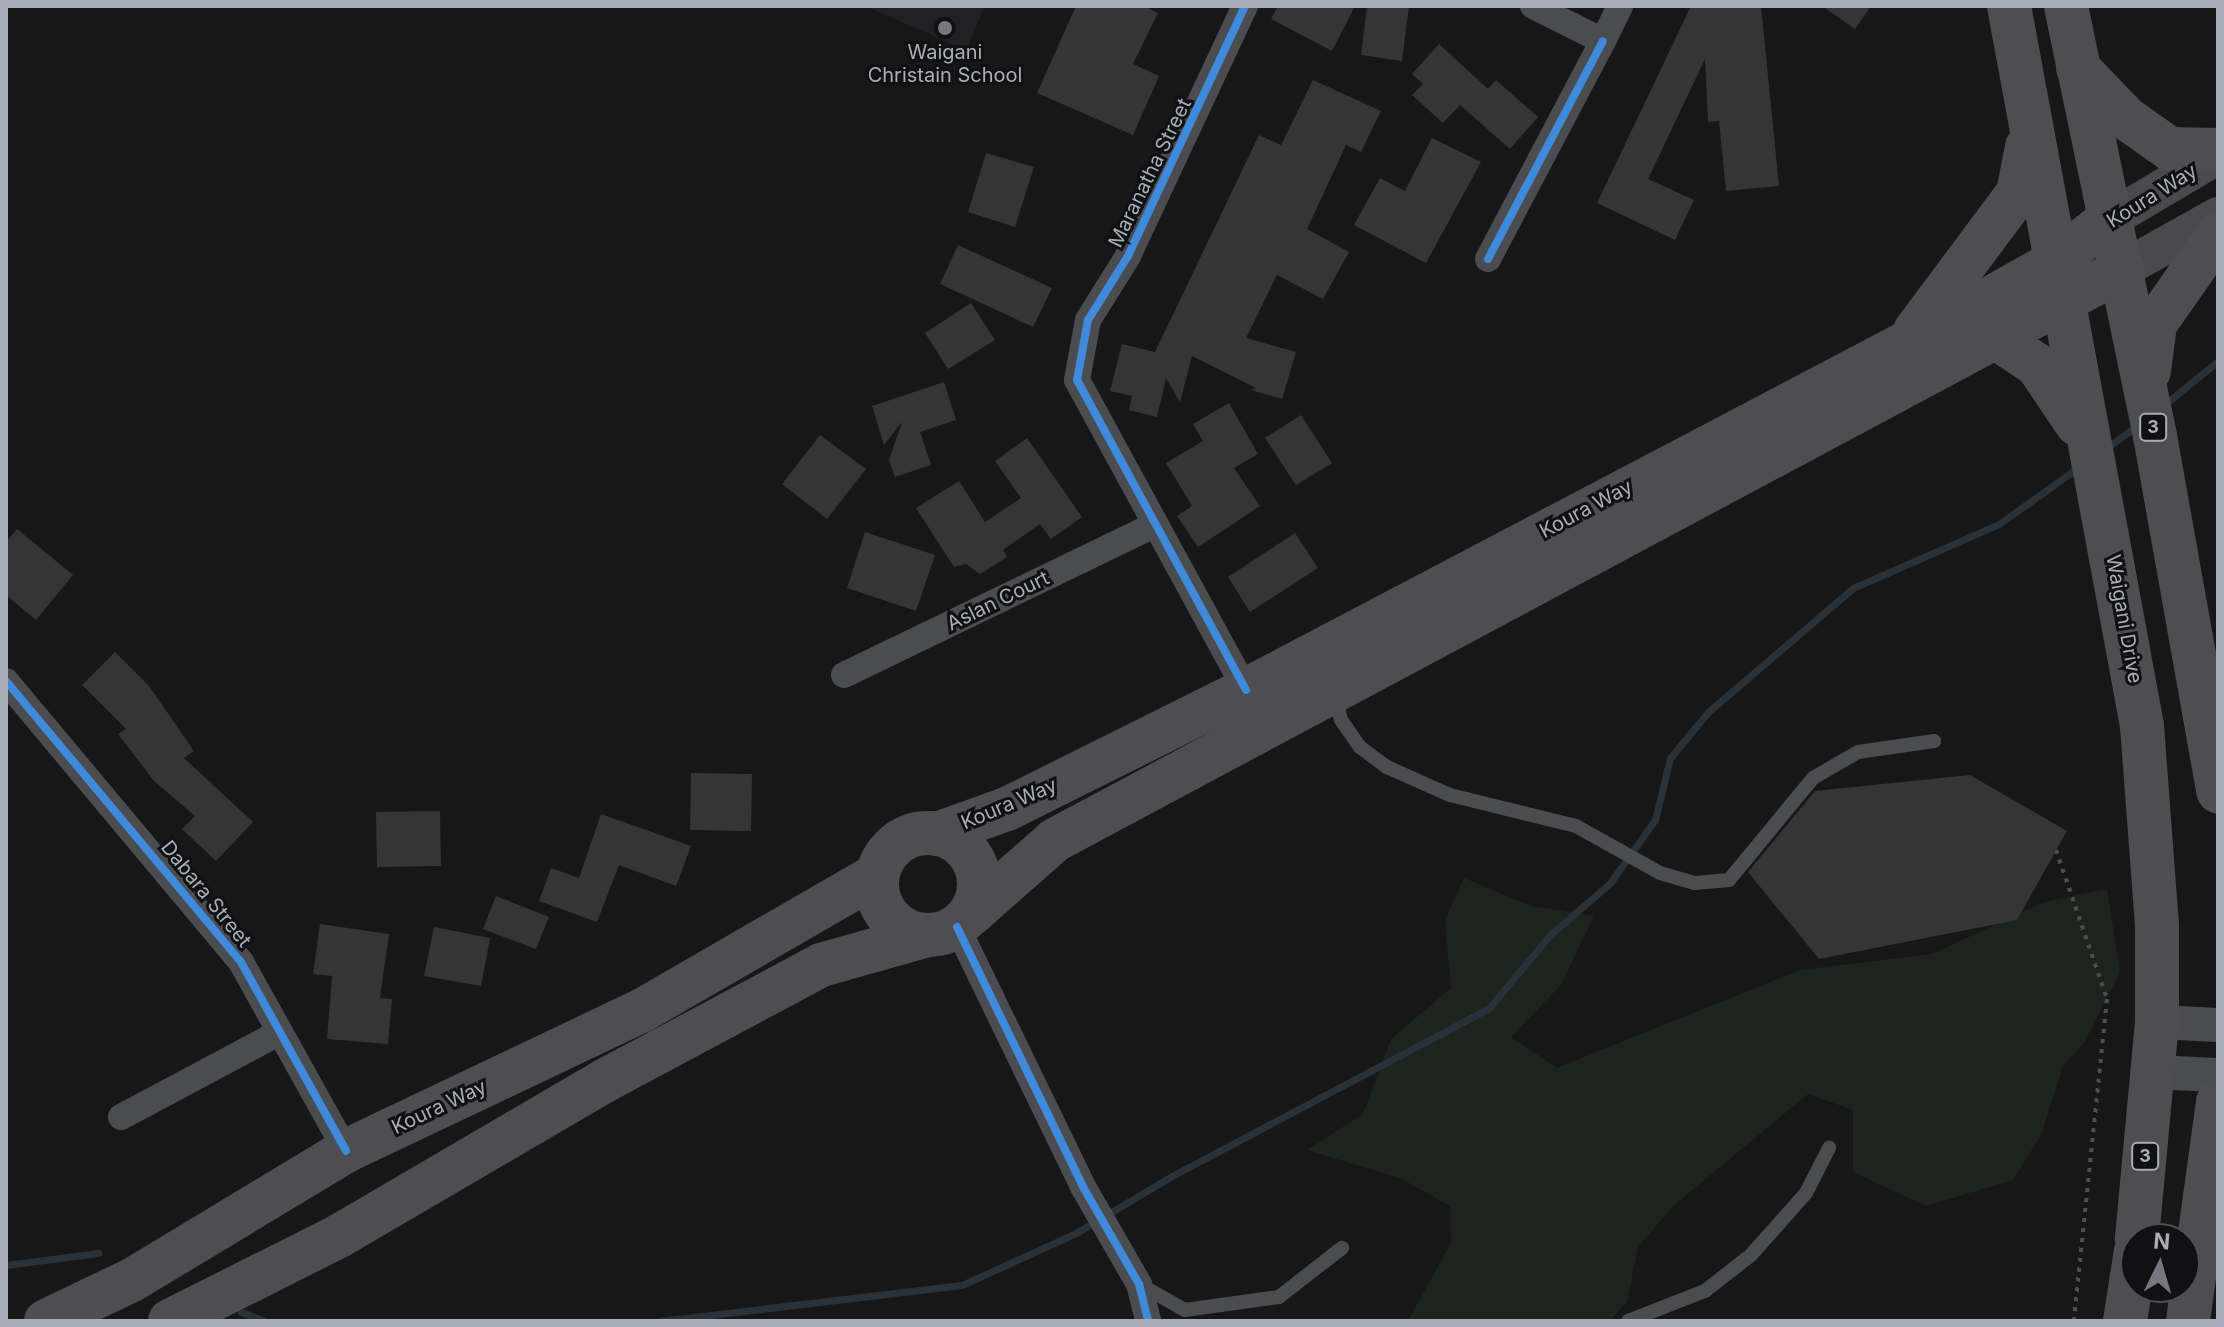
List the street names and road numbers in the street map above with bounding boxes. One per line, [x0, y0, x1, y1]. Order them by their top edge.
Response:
street label: Maranatha Street [1104, 95, 1196, 251]
street label: Koura Way [2103, 159, 2201, 233]
road number: 3 [2139, 413, 2167, 441]
street label: Koura Way [1535, 475, 1637, 543]
street label: Waigani Drive [2101, 553, 2147, 685]
street label: Aslan Court [943, 566, 1053, 636]
street label: Koura Way [957, 773, 1061, 835]
street label: Dabara Street [156, 836, 256, 952]
street label: Koura Way [388, 1075, 490, 1139]
road number: 3 [2131, 1142, 2159, 1170]

